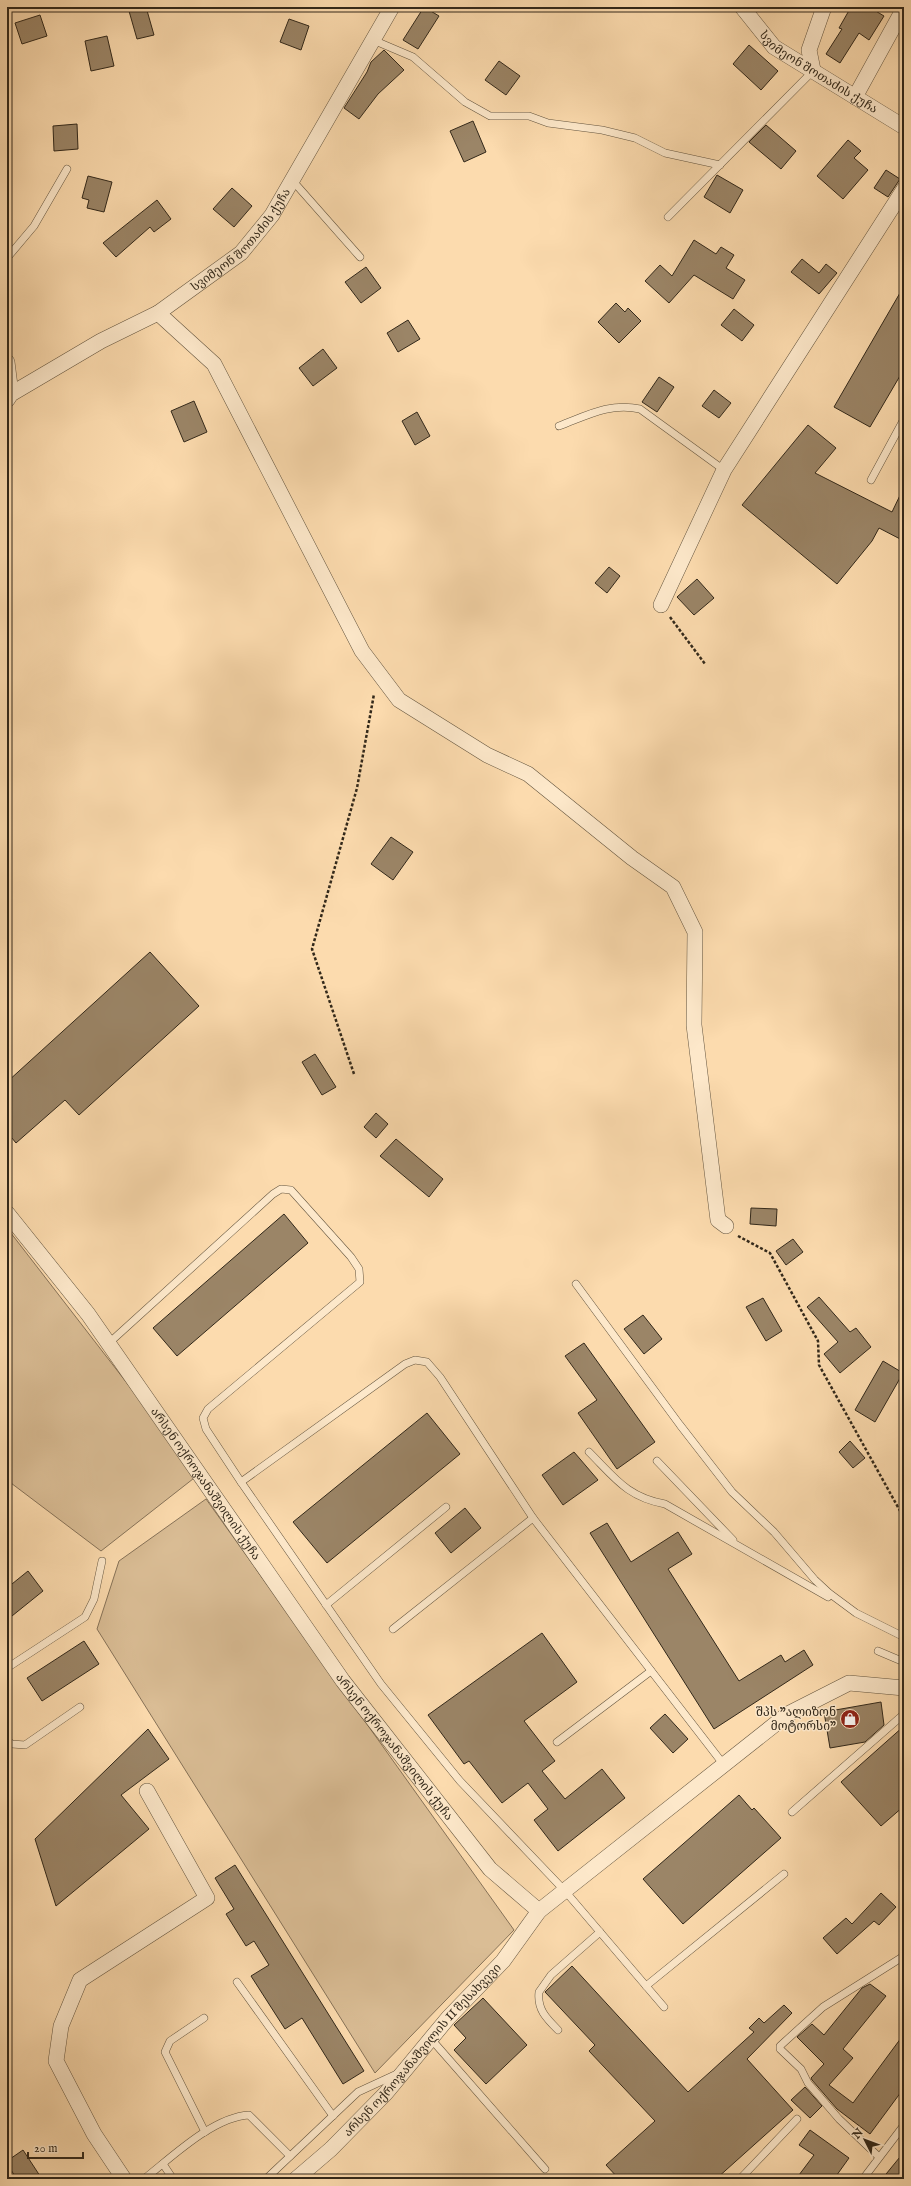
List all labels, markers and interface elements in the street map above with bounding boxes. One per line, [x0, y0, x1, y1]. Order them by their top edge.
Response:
street label: სვიმეონ შოთაძის ქუჩა [756, 28, 880, 117]
street label: სვიმეონ შოთაძის ქუჩა [188, 186, 294, 295]
street label: არსენ ოქროჯანაშვილის ქუჩა [147, 1405, 264, 1563]
street label: არსენ ოქროჯანაშვილის ქუჩა [332, 1671, 456, 1824]
place label: შპს "ალიზონ მოტორსი" [756, 1705, 836, 1734]
shop icon: შპს "ალიზონ მოტორსი" [839, 1708, 861, 1730]
street label: არსენ ოქროჯანაშვილის II შესახვევი [341, 1960, 505, 2140]
north arrow [845, 2120, 885, 2160]
text: N [849, 2125, 867, 2143]
scale bar [28, 2134, 83, 2160]
text: 20 m [34, 2141, 57, 2156]

